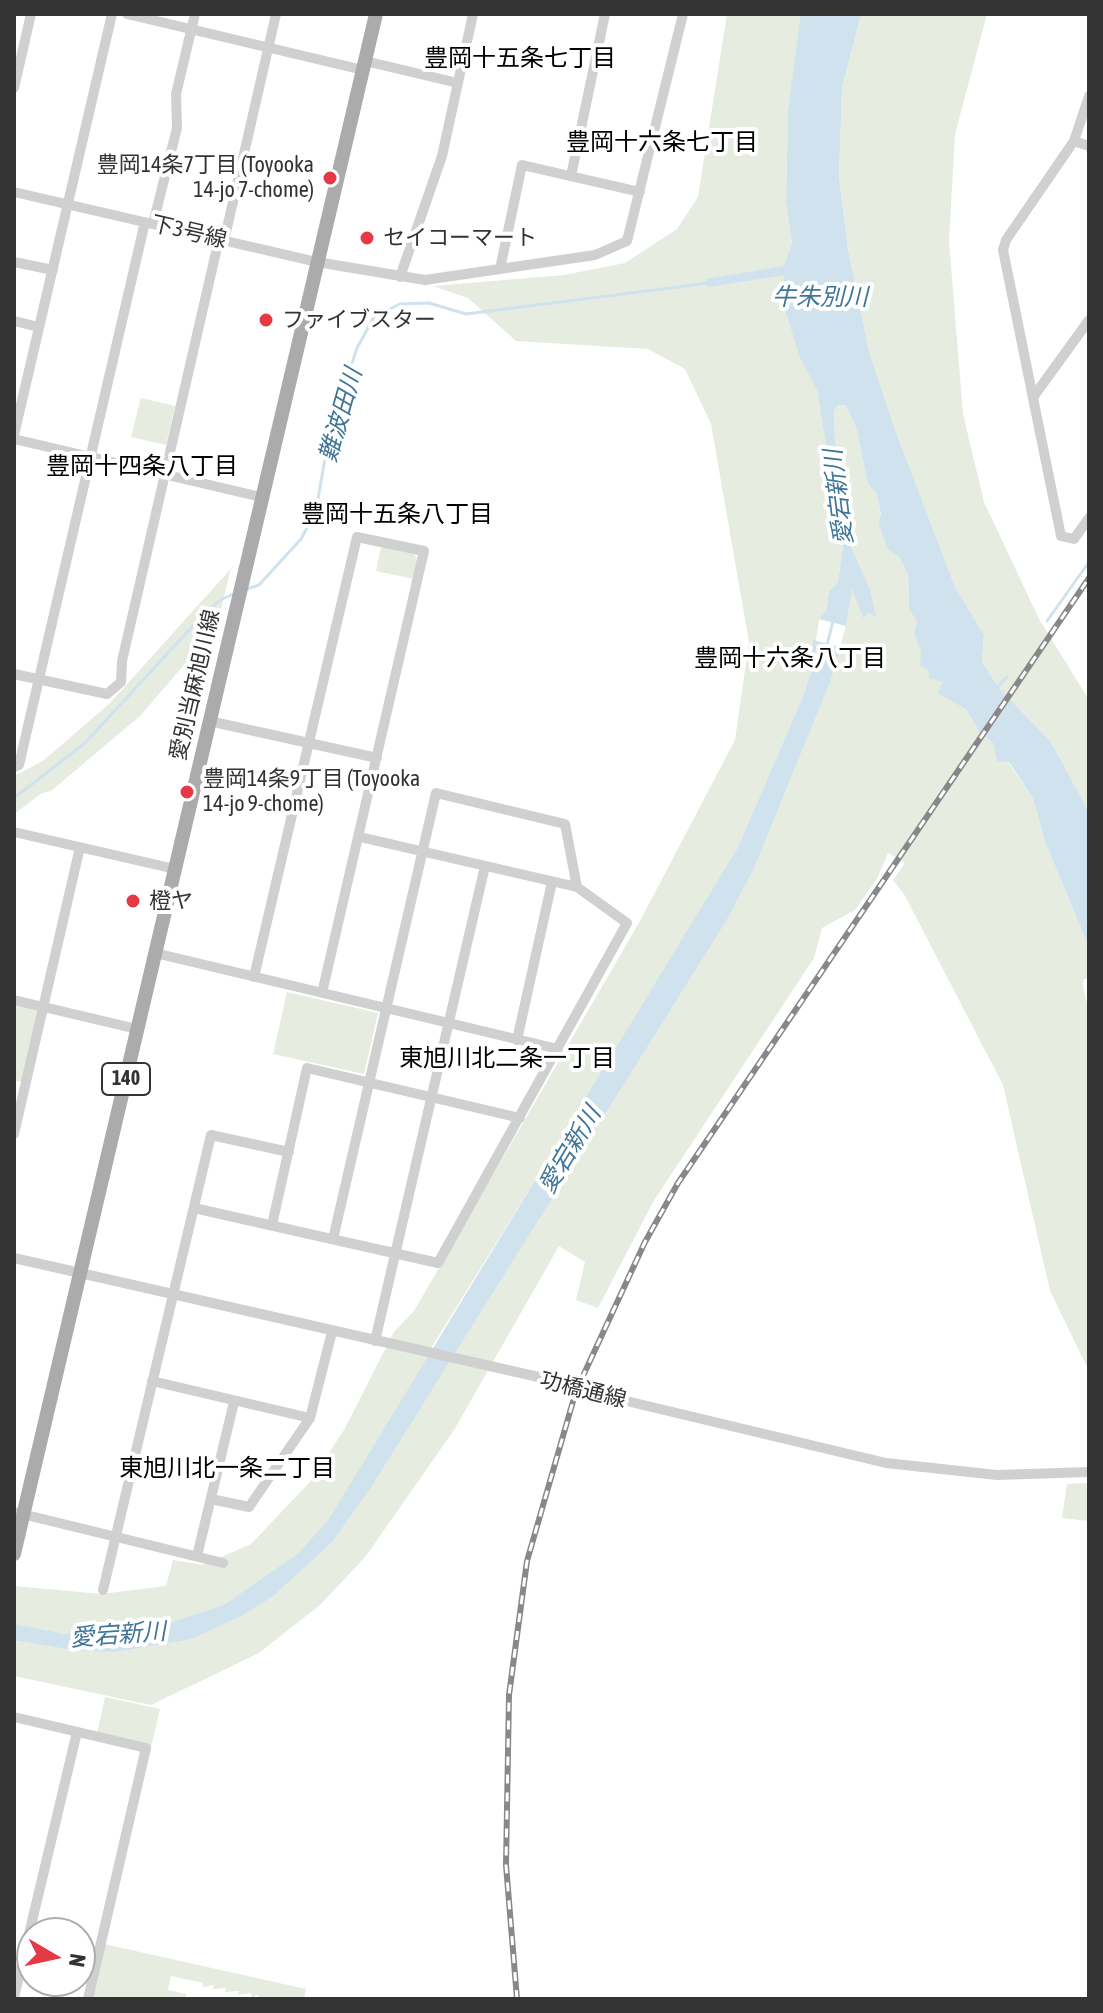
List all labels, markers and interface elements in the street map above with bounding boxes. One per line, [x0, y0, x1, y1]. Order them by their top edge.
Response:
district label: 豊岡十五条七丁目 [424, 44, 616, 72]
district label: 豊岡十六条七丁目 [566, 128, 758, 156]
place label: 豊岡14条7丁目 (Toyooka 14-jo 7-chome) [97, 152, 314, 204]
marker: 豊岡14条7丁目 (Toyooka 14-jo 7-chome) [321, 169, 339, 187]
street label: 下3号線 [149, 211, 229, 253]
place label: セイコーマート [383, 225, 537, 251]
marker: セイコーマート [358, 229, 376, 247]
water label: 牛朱別川 [772, 283, 868, 311]
place label: ファイブスター [282, 307, 436, 333]
marker: ファイブスター [257, 311, 275, 329]
water label: 難波田川 [314, 365, 368, 465]
water label: 愛宕新川 [819, 448, 859, 546]
district label: 豊岡十四条八丁目 [46, 452, 238, 480]
district label: 豊岡十五条八丁目 [301, 500, 493, 528]
street label: 愛別当麻旭川線 [165, 607, 225, 763]
district label: 豊岡十六条八丁目 [694, 644, 886, 672]
place label: 豊岡14条9丁目 (Toyooka 14-jo 9-chome) [203, 766, 420, 818]
marker: 豊岡14条9丁目 (Toyooka 14-jo 9-chome) [178, 783, 196, 801]
place label: 橙ヤ [149, 888, 193, 914]
marker: 橙ヤ [124, 892, 142, 910]
district label: 東旭川北二条一丁目 [399, 1044, 615, 1072]
road number: 140 [102, 1063, 150, 1095]
water label: 愛宕新川 [533, 1101, 607, 1199]
street label: 功橋通線 [537, 1367, 629, 1413]
district label: 東旭川北一条二丁目 [119, 1454, 335, 1482]
water label: 愛宕新川 [69, 1617, 167, 1653]
north arrow [16, 1917, 96, 1997]
text: N [64, 1952, 92, 1969]

